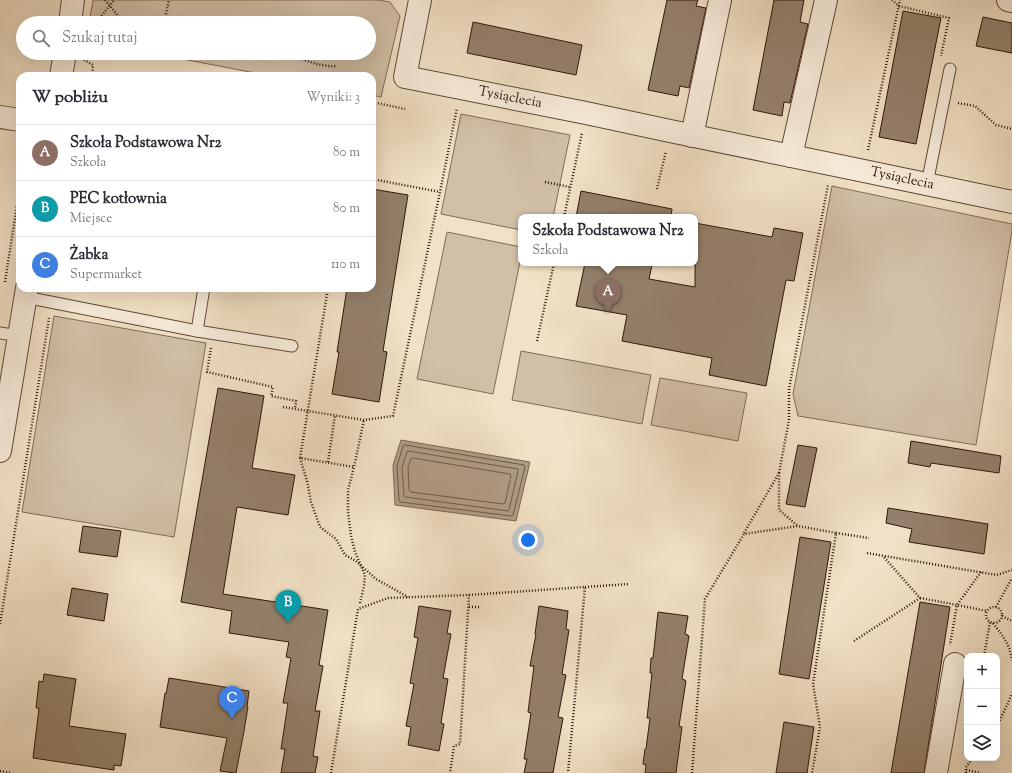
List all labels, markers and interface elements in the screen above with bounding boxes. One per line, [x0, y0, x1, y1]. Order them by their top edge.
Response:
search box [16, 16, 376, 60]
icon: search [30, 27, 52, 49]
text: Szukaj tutaj [62, 28, 137, 49]
street label: Tysiąclecia [476, 82, 544, 114]
text: W pobliżu [32, 86, 108, 110]
text: Wyniki: 3 [306, 89, 360, 107]
text: Szkoła Podstawowa Nr2 [70, 133, 222, 154]
text: A [40, 144, 50, 162]
text: 80 m [333, 144, 360, 162]
text: Szkoła [70, 154, 106, 172]
street label: Tysiąclecia [868, 163, 936, 196]
text: PEC kotłownia [70, 189, 167, 210]
text: B [41, 200, 49, 218]
text: 80 m [333, 200, 360, 218]
text: Miejsce [70, 210, 112, 228]
popup [518, 214, 698, 266]
text: Szkoła Podstawowa Nr2 [532, 221, 684, 242]
text: Szkoła [532, 242, 568, 260]
text: Żabka [70, 245, 108, 266]
text: C [40, 256, 50, 274]
text: 110 m [331, 256, 360, 274]
text: Supermarket [70, 266, 142, 284]
pin: A [595, 279, 621, 312]
your location [518, 530, 538, 550]
pin: B [275, 590, 301, 623]
map controls [964, 653, 1000, 761]
button: + [964, 653, 1000, 689]
pin: C [219, 686, 245, 719]
button: − [964, 689, 1000, 725]
button: layers [964, 725, 1000, 761]

